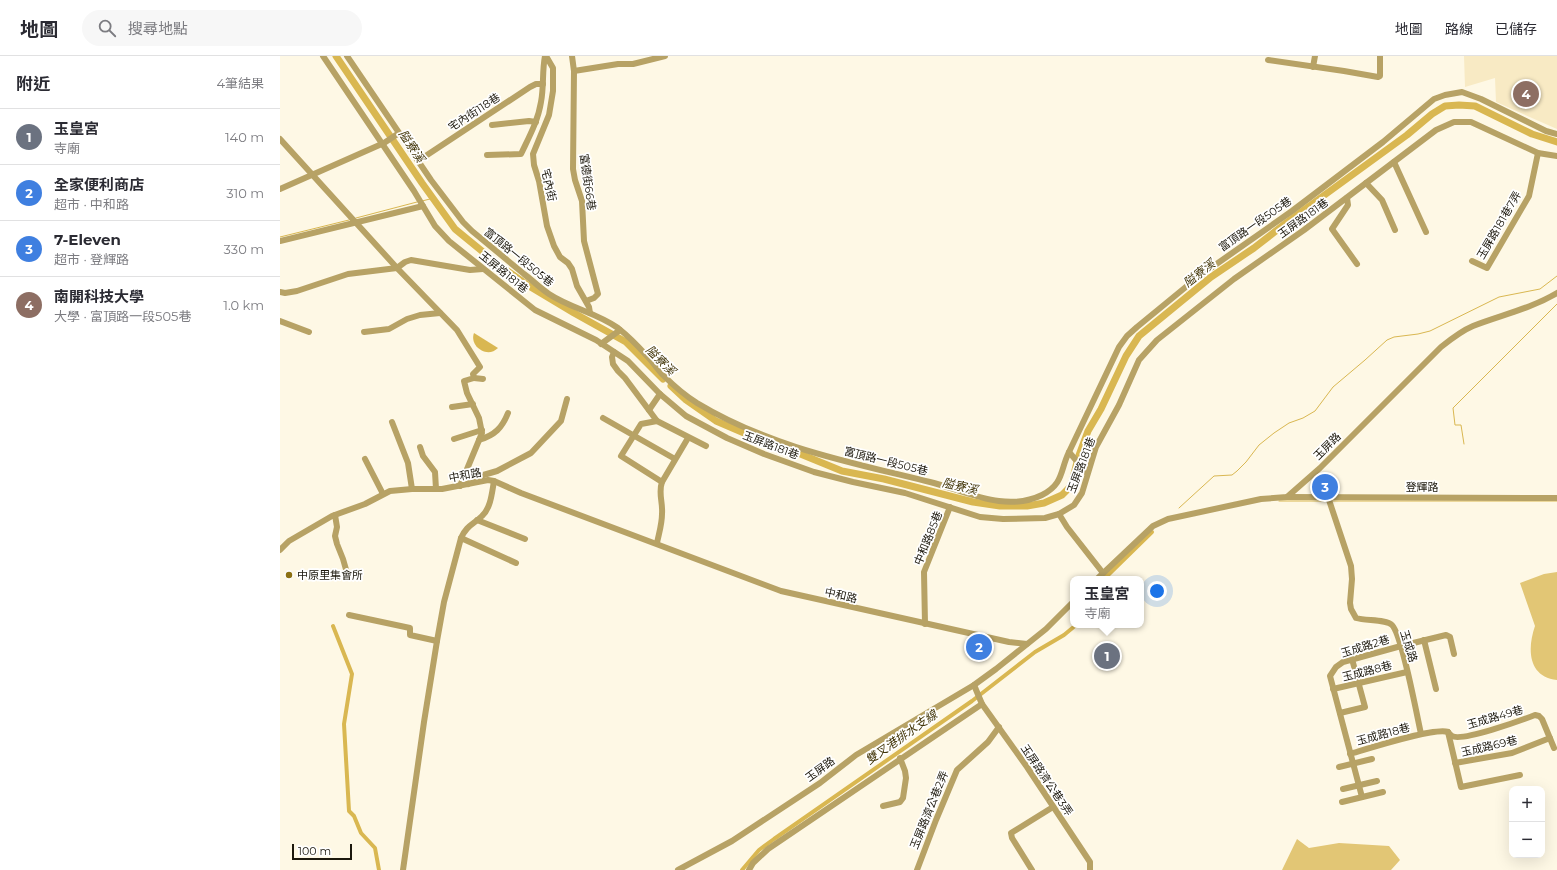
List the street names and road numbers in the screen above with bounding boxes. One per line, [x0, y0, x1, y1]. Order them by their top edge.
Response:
street label: 宅內街118巷 [445, 90, 503, 134]
street label: 富德街66巷 [577, 153, 599, 211]
street label: 宅內街 [538, 167, 560, 203]
street label: 玉屏路181巷7弄 [1474, 188, 1524, 262]
street label: 富頂路一段505巷 [1216, 194, 1294, 254]
street label: 玉屏路181巷 [1275, 195, 1331, 241]
street label: 富頂路一段505巷 [481, 225, 557, 289]
street label: 玉屏路181巷 [477, 248, 531, 296]
street label: 玉屏路181巷 [741, 428, 801, 462]
street label: 玉屏路 [1310, 429, 1344, 463]
street label: 玉屏路181巷 [1064, 435, 1098, 495]
street label: 富頂路一段505巷 [843, 444, 929, 478]
street label: 中和路 [447, 465, 483, 485]
street label: 登輝路 [1406, 480, 1439, 494]
street label: 中和路85巷 [911, 509, 945, 567]
street label: 中和路 [823, 584, 859, 606]
street label: 玉成路 [1397, 628, 1421, 664]
street label: 玉成路2巷 [1339, 632, 1391, 660]
street label: 玉成路8巷 [1341, 658, 1393, 684]
street label: 玉成路49巷 [1465, 702, 1525, 732]
street label: 玉成路18巷 [1355, 720, 1411, 748]
street label: 玉成路69巷 [1459, 733, 1519, 759]
street label: 玉屏路濟公巷3弄 [1018, 742, 1076, 818]
street label: 玉屏路 [803, 754, 837, 784]
street label: 玉屏路濟公巷2弄 [907, 769, 951, 851]

